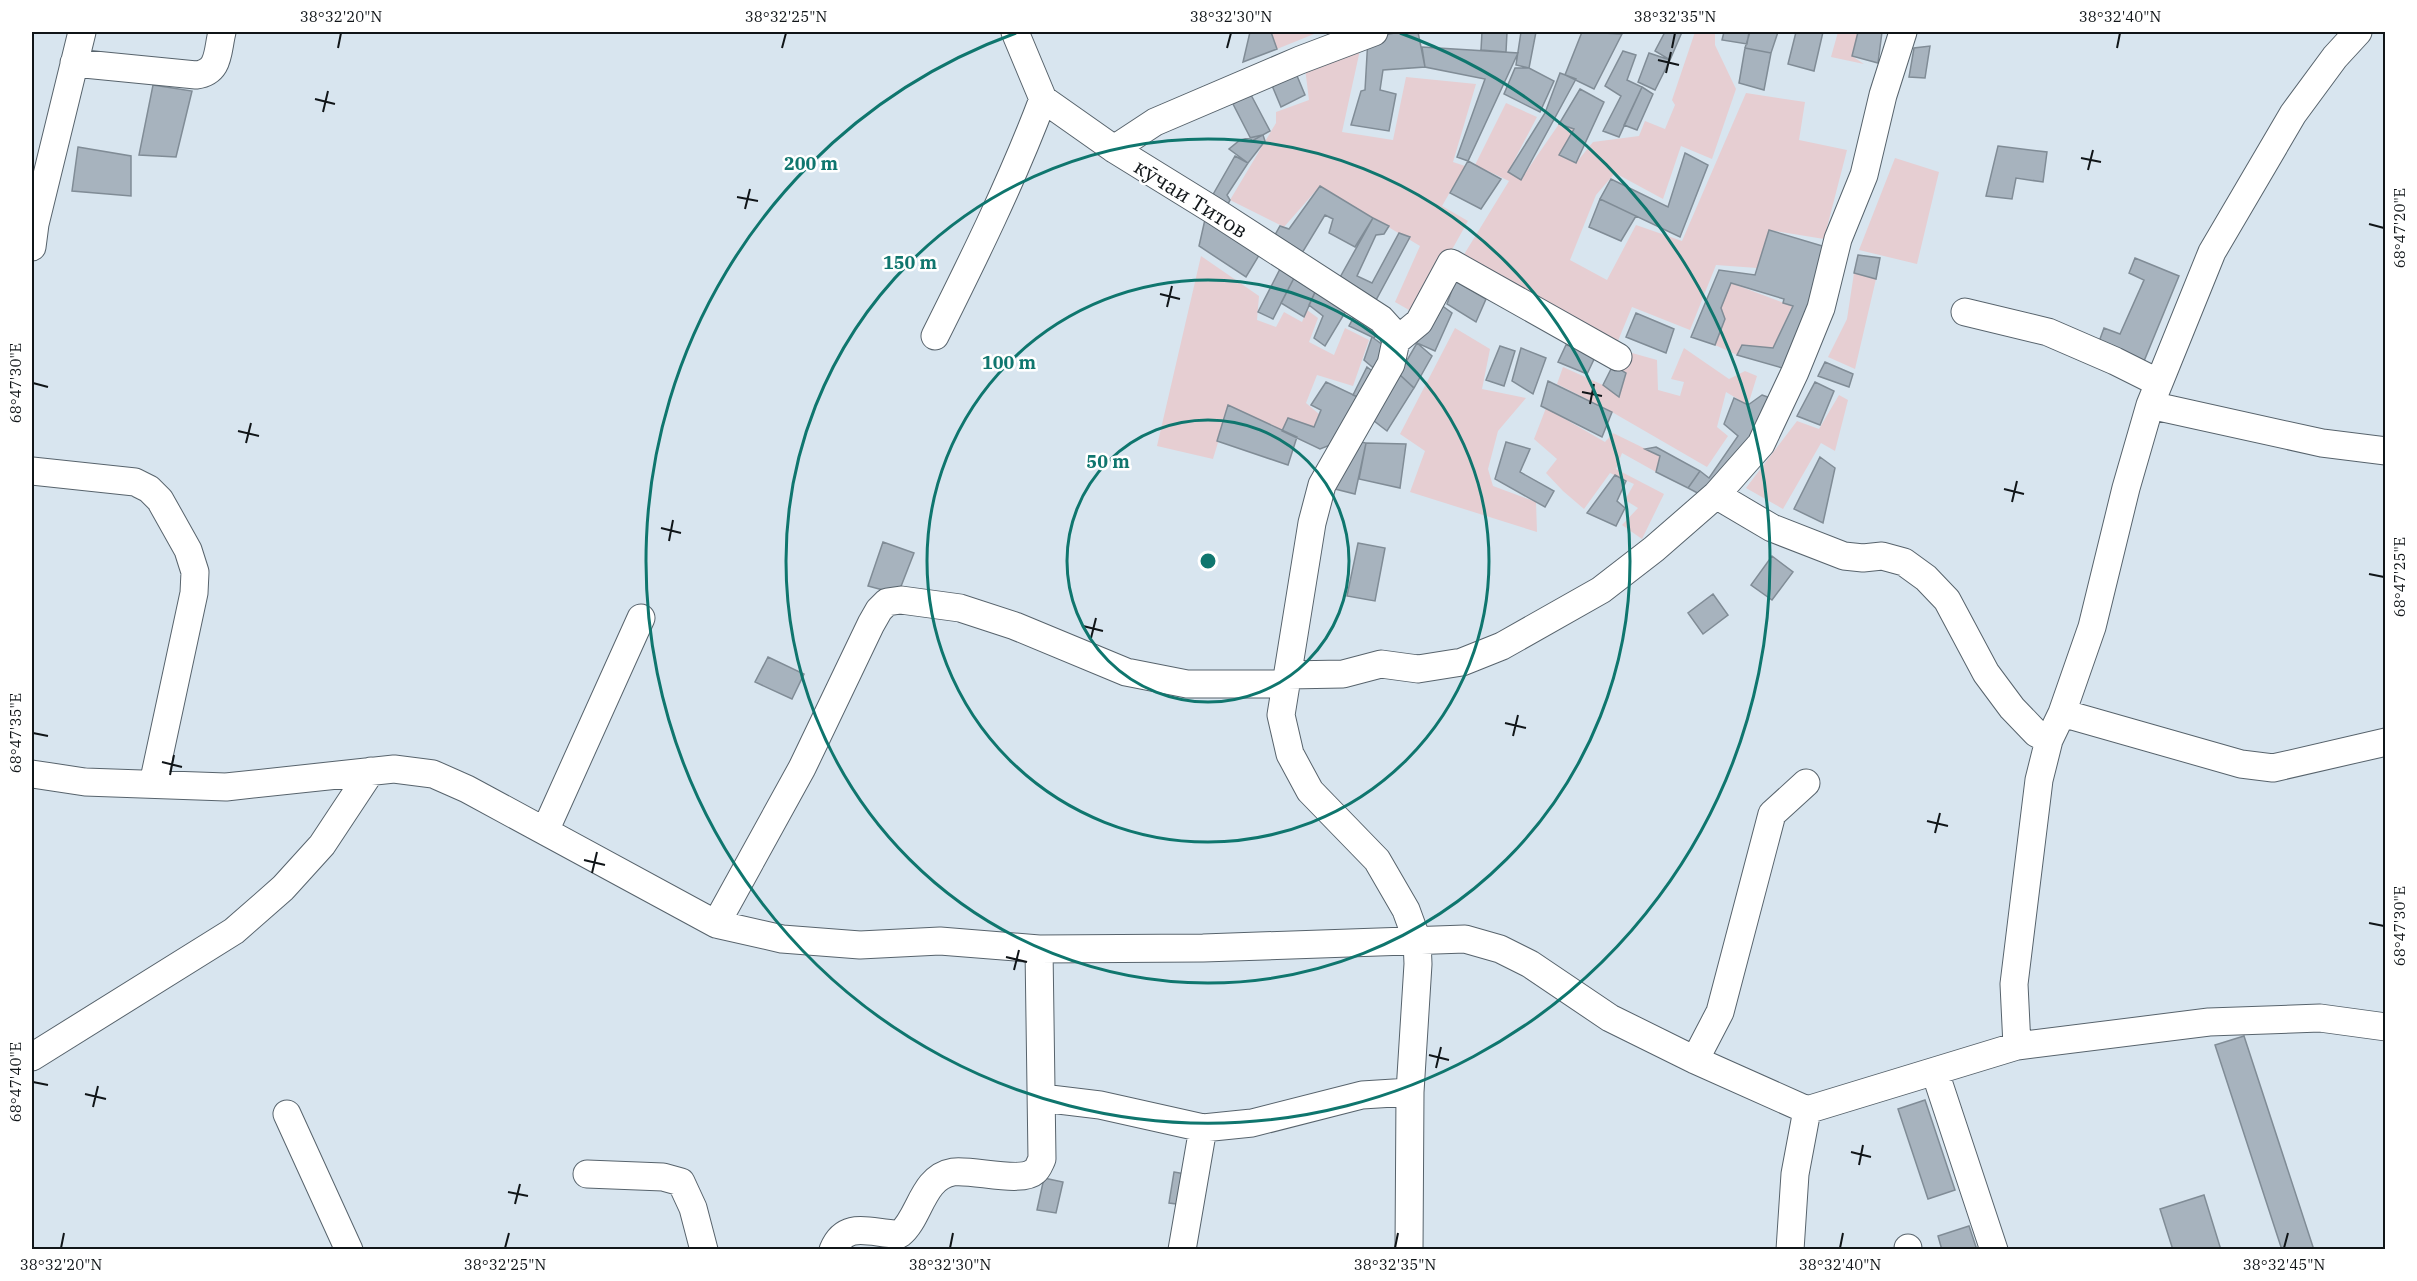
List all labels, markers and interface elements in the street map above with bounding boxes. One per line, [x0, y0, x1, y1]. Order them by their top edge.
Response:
text: 38°32'20"N [300, 7, 382, 26]
text: 38°32'25"N [745, 7, 827, 26]
text: 38°32'30"N [1190, 7, 1272, 26]
text: 38°32'35"N [1634, 7, 1716, 26]
text: 38°32'40"N [2079, 7, 2161, 26]
text: 200 m [784, 152, 839, 175]
street label: кӯчаи Титов [1129, 152, 1253, 244]
text: 68°47'20"E [2390, 188, 2409, 268]
text: 150 m [883, 251, 938, 274]
text: 68°47'30"E [6, 343, 25, 423]
text: 100 m [982, 351, 1037, 374]
text: 50 m [1086, 450, 1130, 473]
text: 68°47'25"E [2390, 537, 2409, 617]
centre of rings [1198, 551, 1218, 571]
text: 68°47'35"E [6, 693, 25, 773]
text: 68°47'30"E [2390, 886, 2409, 966]
text: 68°47'40"E [6, 1042, 25, 1122]
text: 38°32'20"N [20, 1255, 102, 1274]
text: 38°32'25"N [464, 1255, 546, 1274]
text: 38°32'30"N [909, 1255, 991, 1274]
text: 38°32'35"N [1354, 1255, 1436, 1274]
text: 38°32'40"N [1799, 1255, 1881, 1274]
text: 38°32'45"N [2243, 1255, 2325, 1274]

